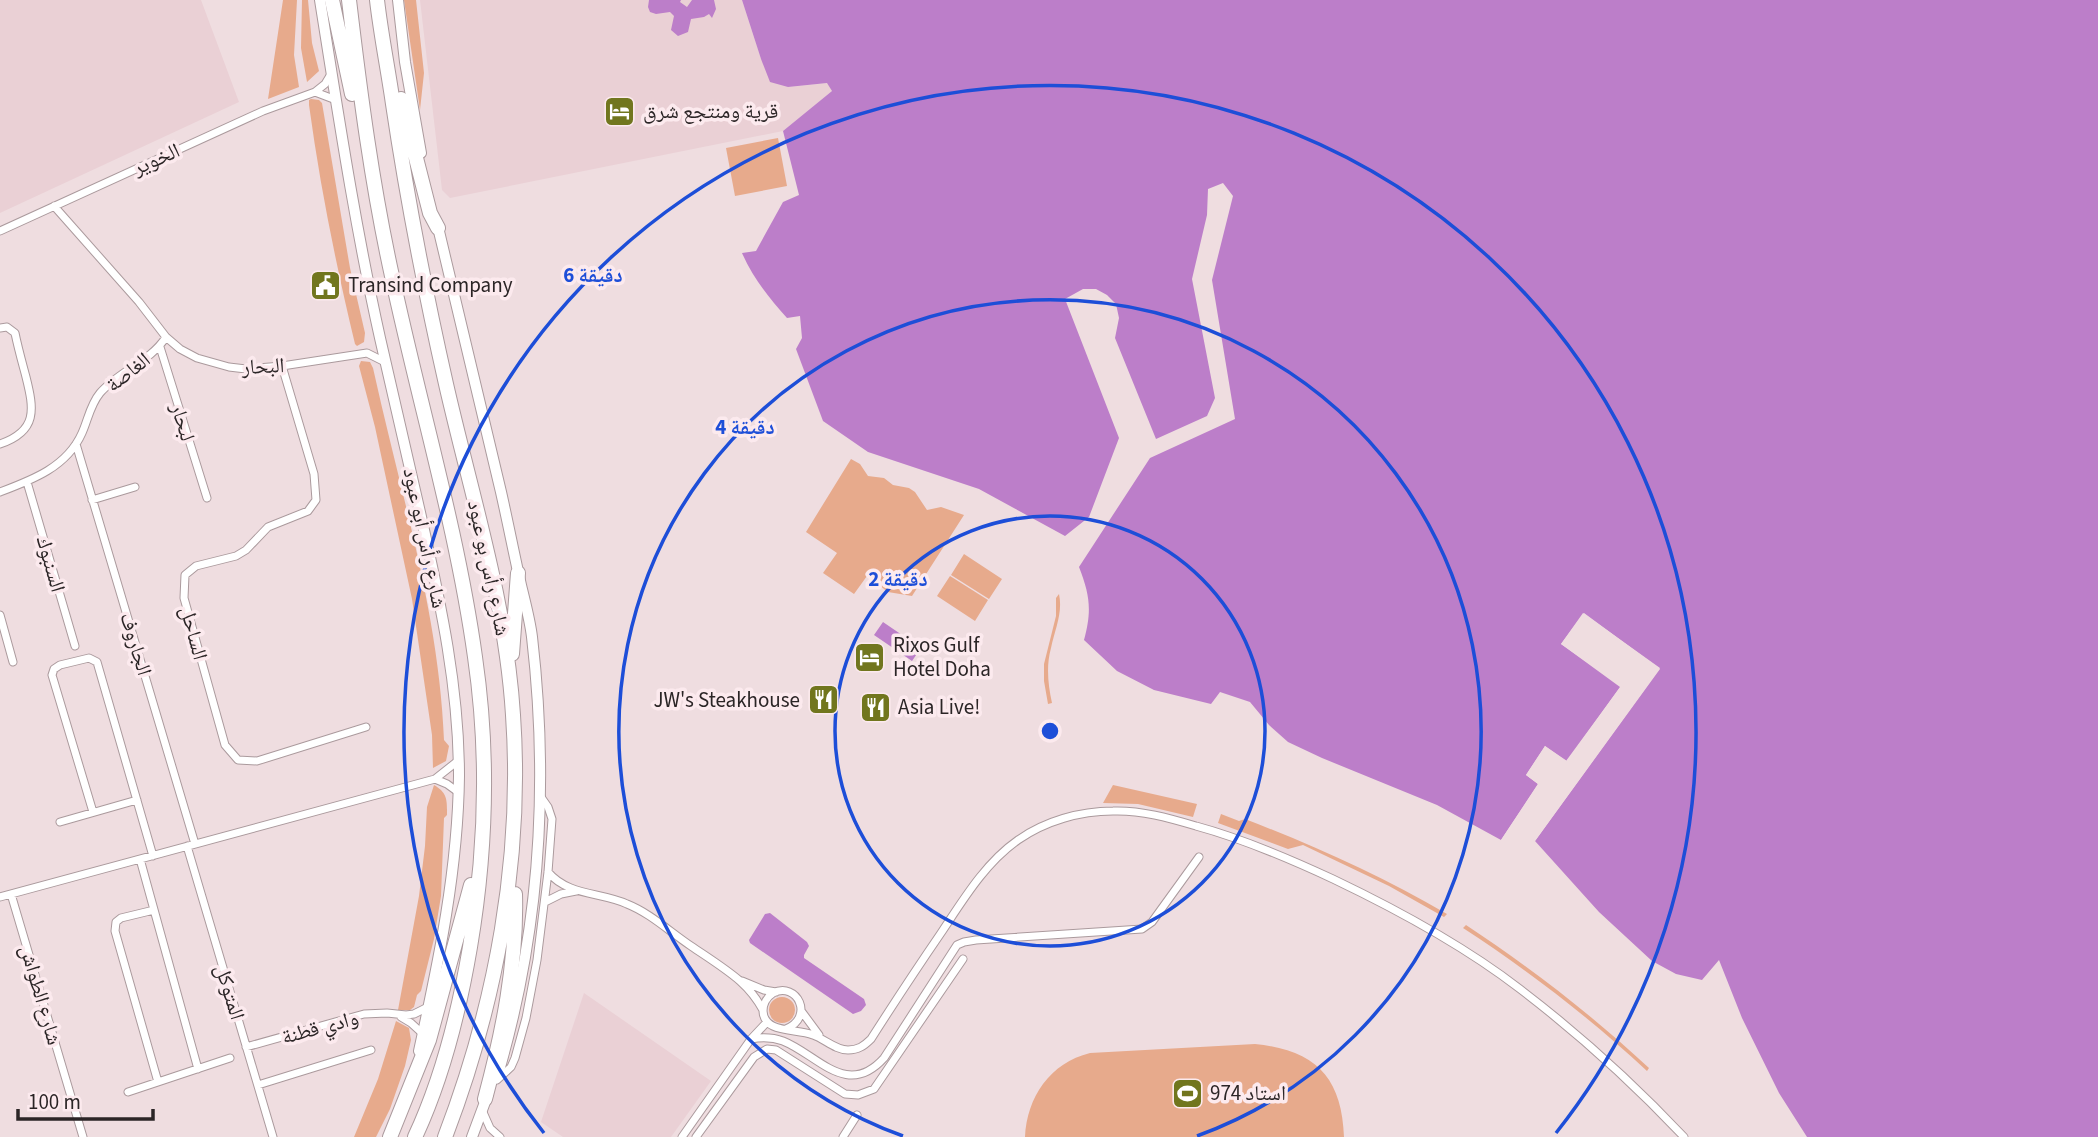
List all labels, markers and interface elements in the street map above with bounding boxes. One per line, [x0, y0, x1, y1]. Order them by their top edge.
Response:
hotel icon: قرية ومنتجع شرق [603, 94, 637, 128]
place label: قرية ومنتجع شرق [643, 96, 778, 126]
street label: الخوير [127, 135, 184, 183]
text: 6 دقيقة [563, 260, 623, 290]
public building icon: Transind Company [308, 268, 342, 302]
place label: Transind Company [348, 270, 513, 300]
street label: الغاصة [99, 345, 157, 399]
street label: البحار [240, 350, 285, 382]
street label: لبحار [163, 398, 203, 445]
text: 4 دقيقة [715, 412, 775, 442]
street label: شارع رأس أبو عبود [395, 465, 455, 611]
street label: شارع رأس بو عبود [460, 498, 518, 638]
street label: السنبوك [29, 532, 73, 596]
text: 2 دقيقة [868, 564, 928, 594]
street label: الساحل [172, 603, 216, 663]
street label: الجاروف [112, 609, 160, 679]
place label: Rixos Gulf Hotel Doha [893, 630, 991, 684]
hotel icon: Rixos Gulf Hotel Doha [853, 640, 887, 674]
restaurant icon: JW's Steakhouse [806, 683, 840, 717]
place label: JW's Steakhouse [654, 685, 800, 715]
restaurant icon: Asia Live! [858, 690, 892, 724]
place label: Asia Live! [898, 692, 980, 722]
centre of rings [1038, 719, 1062, 743]
street label: شارع الطواش [12, 941, 70, 1049]
street label: المتوكل [207, 961, 253, 1023]
street label: وادي قطنة [278, 1002, 362, 1053]
sports icon: استاد 974 [1170, 1076, 1204, 1110]
scale bar [18, 1078, 152, 1122]
place label: استاد 974 [1210, 1078, 1286, 1108]
text: 100 m [28, 1087, 81, 1117]

